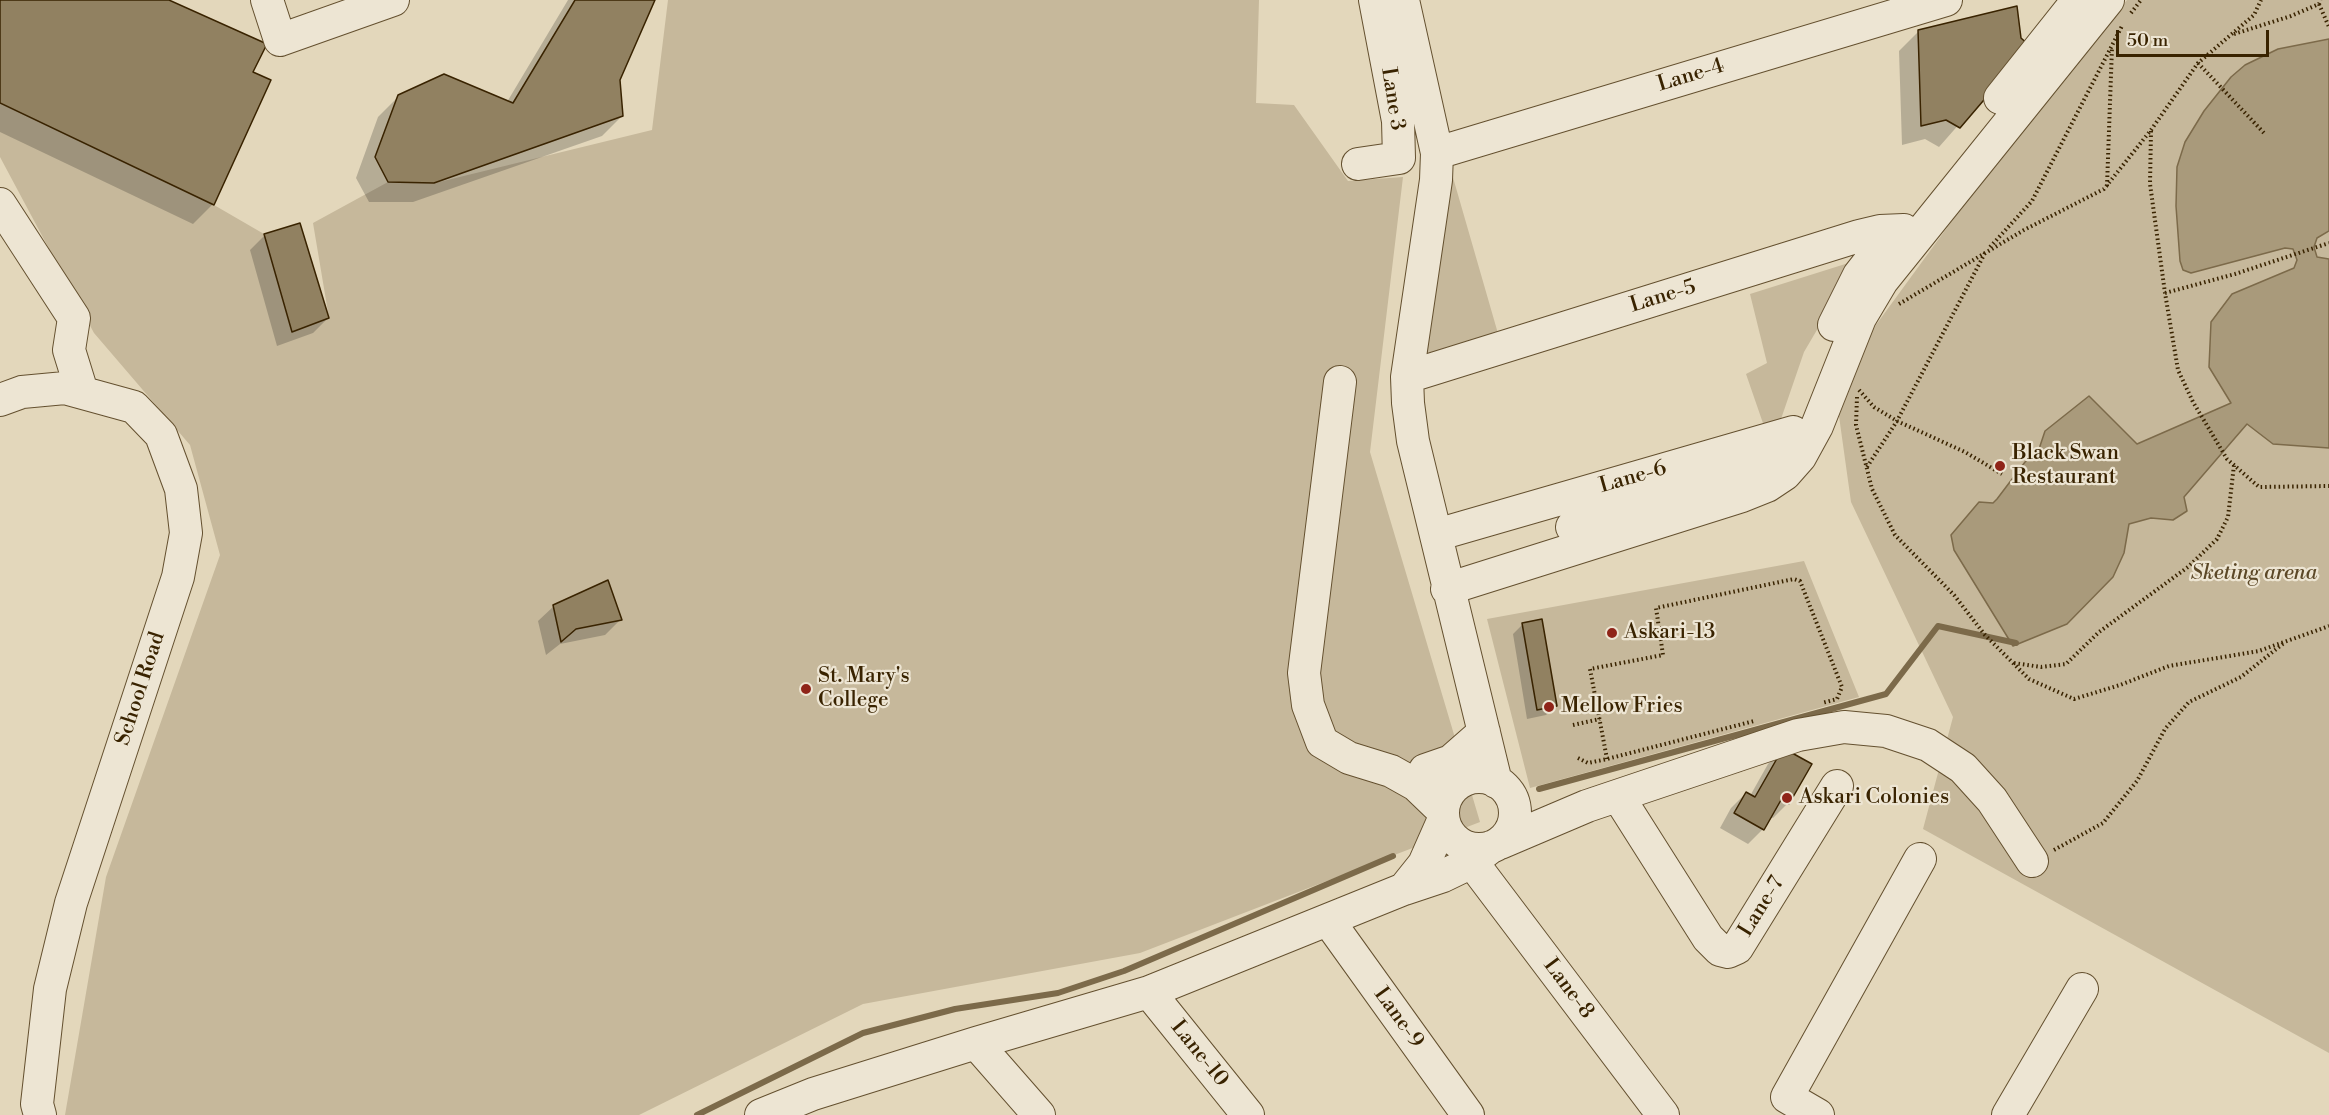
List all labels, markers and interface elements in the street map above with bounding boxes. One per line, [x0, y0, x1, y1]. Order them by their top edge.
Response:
scale bar [2119, 18, 2272, 56]
text: 50 m [2127, 29, 2168, 52]
street label: Lane-4 [1655, 54, 1727, 98]
street label: Lane 3 [1375, 66, 1409, 132]
street label: Lane-5 [1627, 275, 1699, 319]
place label: Black Swan Restaurant [2012, 441, 2119, 491]
street label: Lane-6 [1597, 456, 1669, 500]
marker: Black Swan Restaurant [1993, 459, 2007, 473]
park label: Sketing arena [2191, 561, 2317, 587]
place label: Askari-13 [1624, 620, 1715, 646]
marker: Askari-13 [1605, 626, 1619, 640]
street label: School Road [111, 629, 171, 749]
place label: St. Mary's College [818, 664, 910, 714]
marker: St. Mary's College [799, 682, 813, 696]
place label: Mellow Fries [1561, 694, 1683, 720]
marker: Mellow Fries [1542, 700, 1556, 714]
place label: Askari Colonies [1799, 785, 1949, 811]
marker: Askari Colonies [1780, 791, 1794, 805]
street label: Lane-7 [1734, 872, 1790, 942]
street label: Lane-8 [1537, 954, 1599, 1024]
street label: Lane-9 [1368, 983, 1428, 1053]
street label: Lane-10 [1165, 1016, 1233, 1092]

